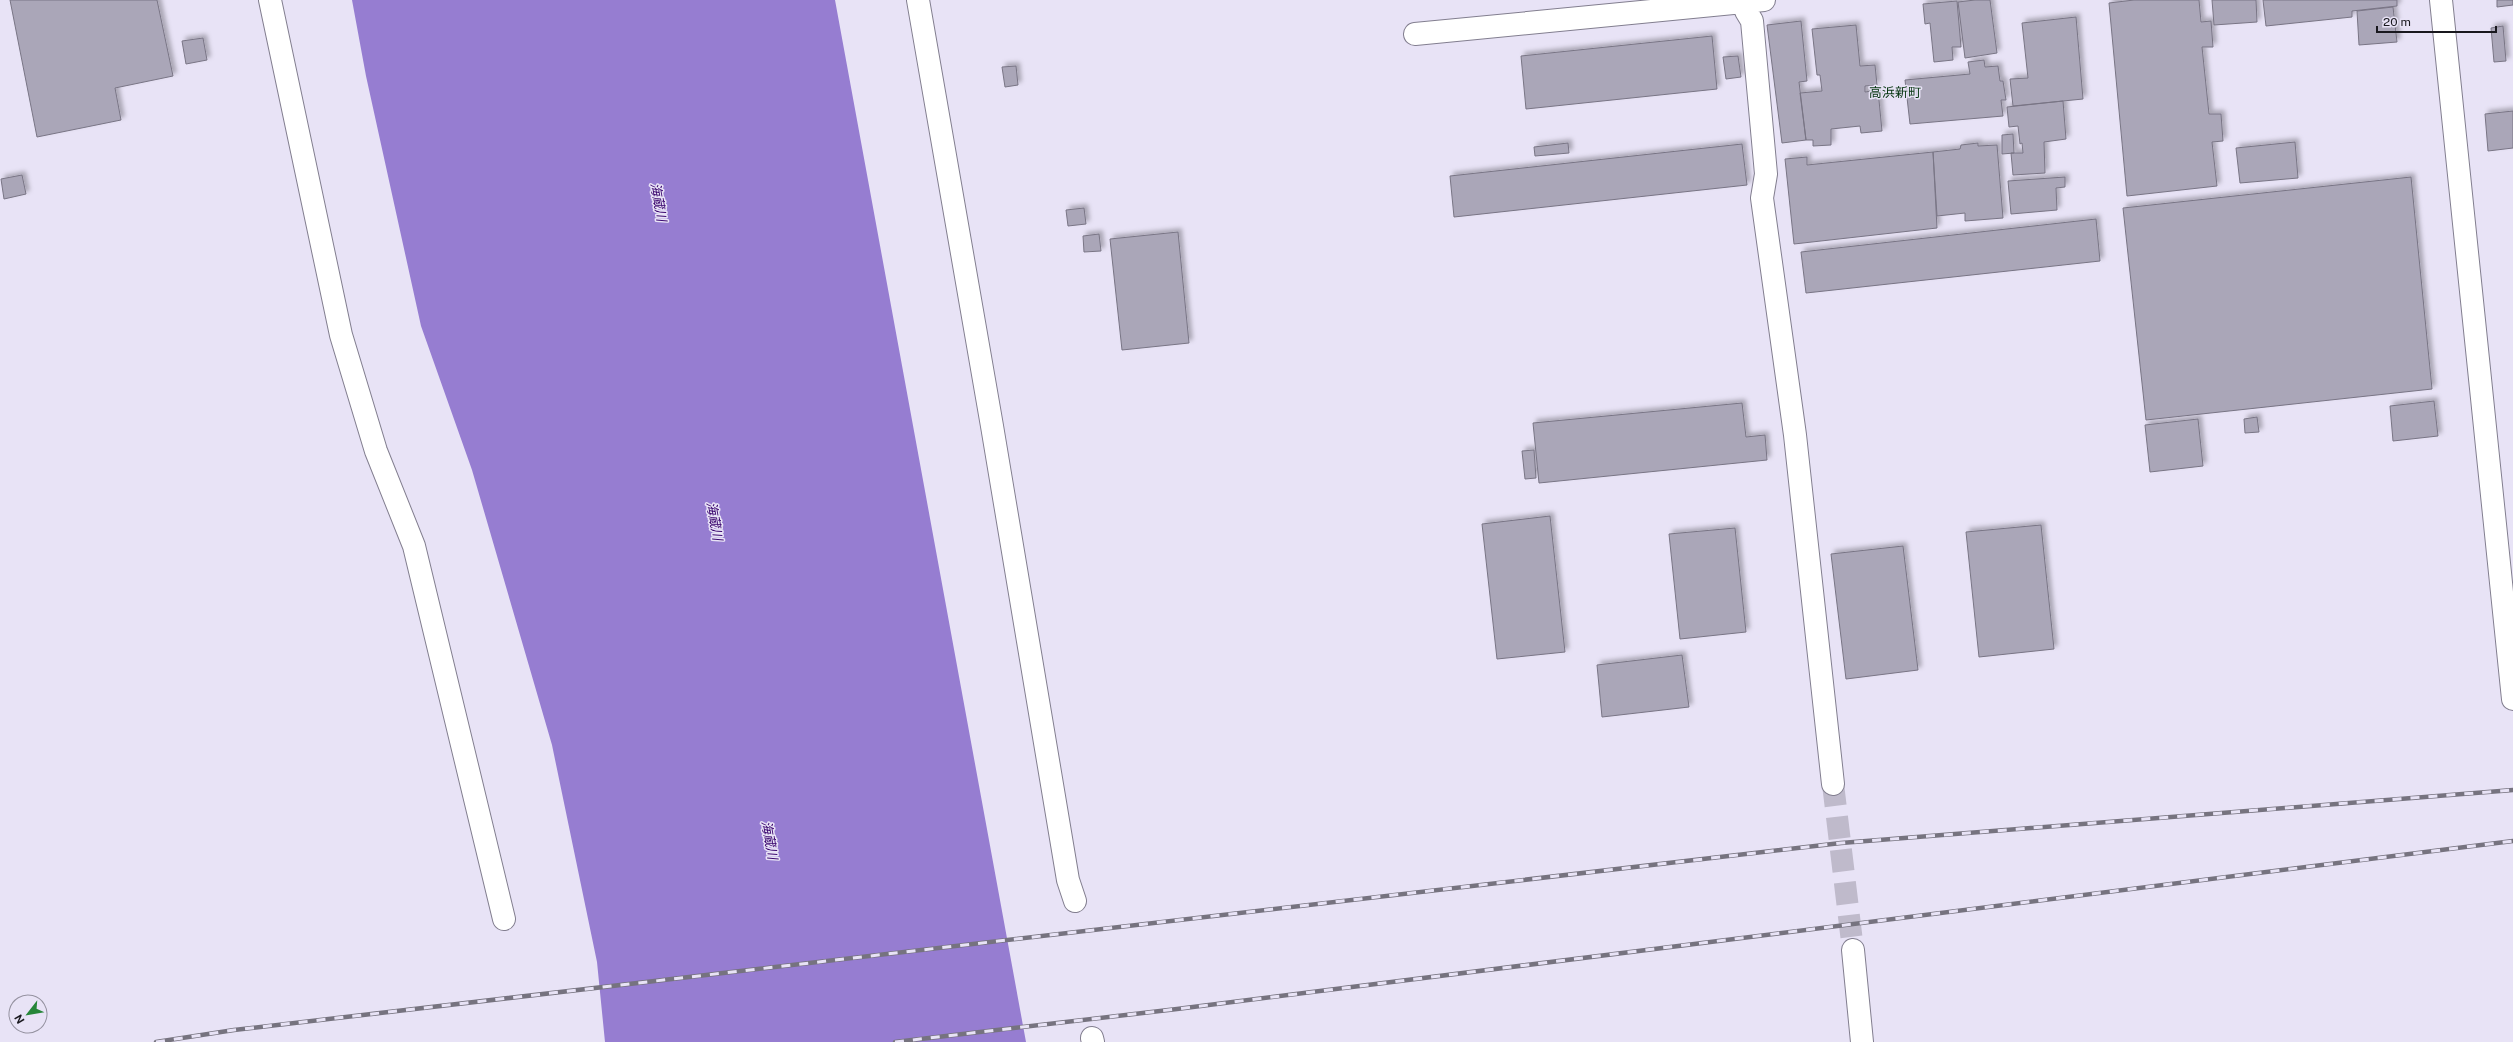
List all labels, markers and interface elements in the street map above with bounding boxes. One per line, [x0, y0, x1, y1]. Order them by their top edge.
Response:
scale bar [2377, 8, 2496, 34]
text: 20 m [2383, 15, 2411, 29]
district label: 高浜新町 [1869, 85, 1921, 100]
water label: 海蔵川 [648, 182, 670, 225]
water label: 海蔵川 [704, 501, 726, 544]
water label: 海蔵川 [759, 820, 781, 863]
north arrow [8, 994, 48, 1034]
text: N [12, 1012, 27, 1026]

